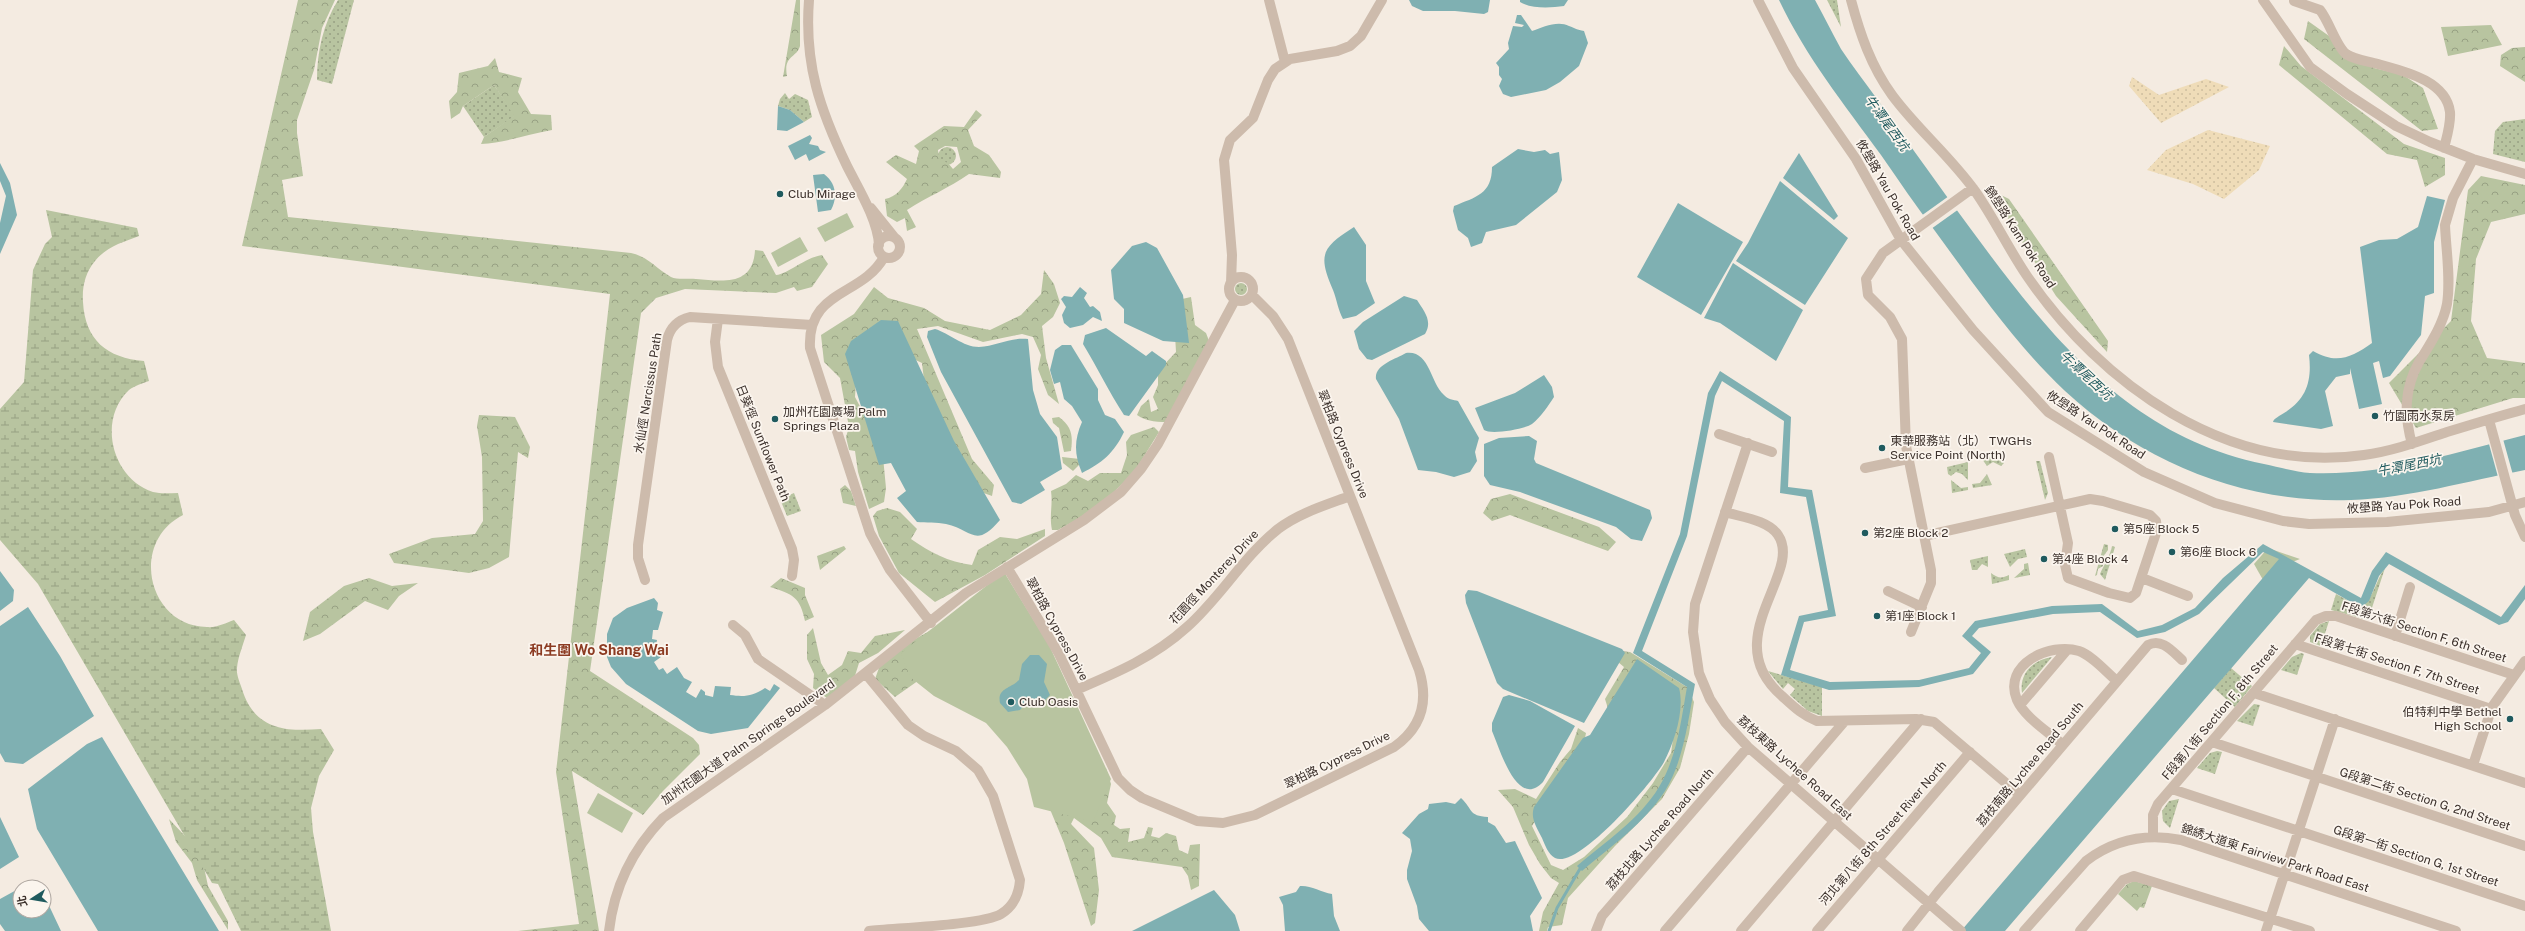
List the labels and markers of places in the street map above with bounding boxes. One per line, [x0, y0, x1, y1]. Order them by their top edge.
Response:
place label: Club Mirage [788, 187, 856, 201]
marker: Club Mirage [775, 189, 785, 199]
place label: 加州花園廣場 Palm Springs Plaza [783, 405, 886, 433]
place label: 竹園雨水泵房 [2383, 409, 2455, 423]
marker: 竹園雨水泵房 [2370, 411, 2380, 421]
marker: 加州花園廣場 Palm Springs Plaza [770, 414, 780, 424]
place label: 東華服務站（北） TWGHs Service Point (North) [1890, 434, 2032, 462]
marker: 東華服務站（北） TWGHs Service Point (North) [1877, 443, 1887, 453]
place label: 第5座 Block 5 [2123, 522, 2200, 536]
marker: 第5座 Block 5 [2110, 524, 2120, 534]
place label: 第2座 Block 2 [1873, 526, 1948, 540]
marker: 第2座 Block 2 [1860, 528, 1870, 538]
place label: 第6座 Block 6 [2180, 545, 2256, 559]
marker: 第6座 Block 6 [2167, 547, 2177, 557]
place label: 第4座 Block 4 [2052, 552, 2129, 566]
marker: 第4座 Block 4 [2039, 554, 2049, 564]
place label: 第1座 Block 1 [1885, 609, 1956, 623]
marker: 第1座 Block 1 [1872, 611, 1882, 621]
place label: Club Oasis [1019, 695, 1078, 709]
marker: Club Oasis [1006, 697, 1016, 707]
place label: 伯特利中學 Bethel High School [2402, 705, 2502, 733]
marker: 伯特利中學 Bethel High School [2505, 714, 2515, 724]

